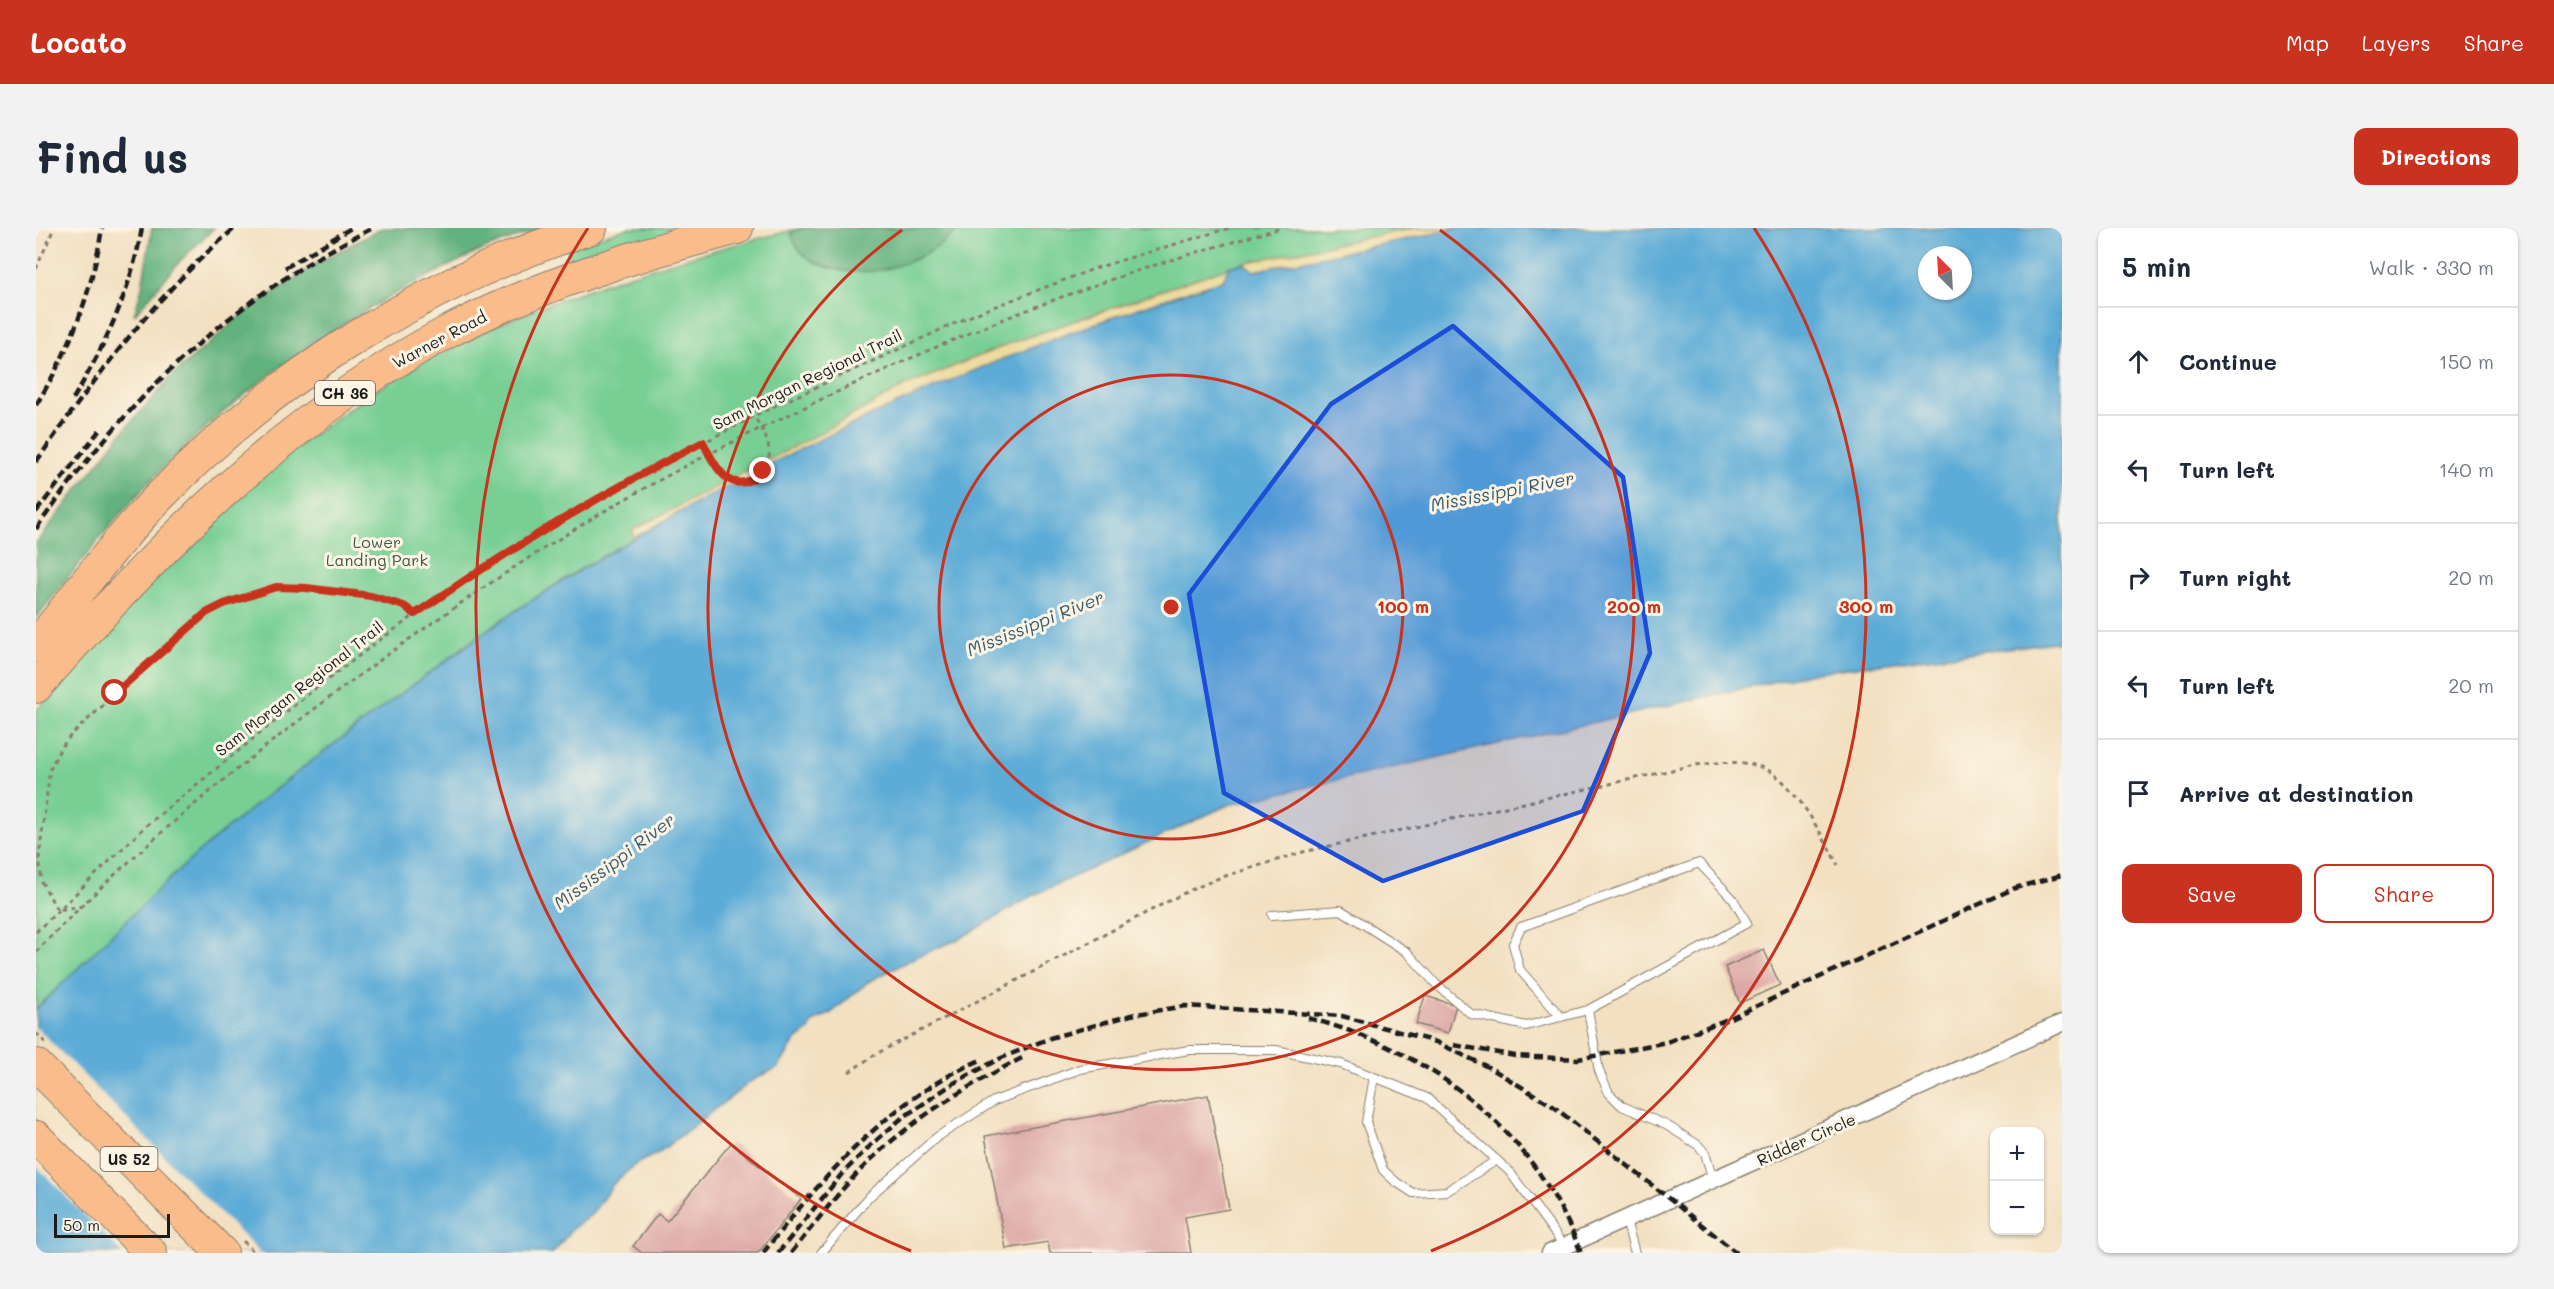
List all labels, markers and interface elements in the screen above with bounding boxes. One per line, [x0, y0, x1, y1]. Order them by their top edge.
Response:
text: Locato [30, 24, 127, 60]
text: Map [2286, 29, 2329, 56]
text: Layers [2362, 29, 2431, 56]
text: Share [2464, 29, 2524, 56]
button: Directions [2354, 128, 2518, 185]
text: Find us [36, 129, 188, 184]
north arrow [1918, 246, 1972, 300]
text: 5 min [2122, 250, 2191, 284]
text: Walk · 330 m [2369, 254, 2494, 280]
street label: Warner Road [388, 305, 490, 373]
street label: Sam Morgan Regional Trail [709, 324, 905, 434]
icon: ahead [2122, 345, 2155, 378]
text: Continue [2179, 347, 2277, 376]
text: 150 m [2439, 348, 2494, 374]
road number: CH 36 [315, 381, 375, 405]
icon: left [2122, 453, 2155, 486]
text: Turn left [2179, 455, 2275, 484]
text: 140 m [2439, 456, 2494, 482]
route end [749, 457, 775, 483]
water label: Mississippi River [1428, 465, 1576, 517]
park label: Lower Landing Park [326, 531, 428, 570]
icon: right [2122, 561, 2155, 594]
text: Turn right [2179, 563, 2291, 592]
text: 20 m [2448, 564, 2494, 590]
water label: Mississippi River [963, 585, 1107, 661]
text: 100 m [1377, 594, 1429, 618]
text: 200 m [1607, 594, 1661, 618]
text: 300 m [1839, 594, 1893, 618]
centre of rings [1161, 597, 1181, 617]
street label: Sam Morgan Regional Trail [211, 616, 387, 760]
icon: left [2122, 669, 2155, 702]
text: Turn left [2179, 671, 2275, 700]
text: 20 m [2448, 672, 2494, 698]
route start [101, 679, 127, 705]
icon: arrive [2122, 777, 2155, 810]
text: Arrive at destination [2179, 779, 2414, 808]
water label: Mississippi River [548, 807, 680, 915]
button: Save [2122, 864, 2302, 923]
button: Share [2314, 864, 2494, 923]
street label: Ridder Circle [1753, 1108, 1859, 1170]
map controls [1990, 1127, 2044, 1235]
button: + [1990, 1127, 2044, 1181]
road number: US 52 [100, 1147, 158, 1171]
button: − [1990, 1181, 2044, 1235]
scale bar [54, 1211, 170, 1238]
text: 50 m [63, 1214, 100, 1235]

